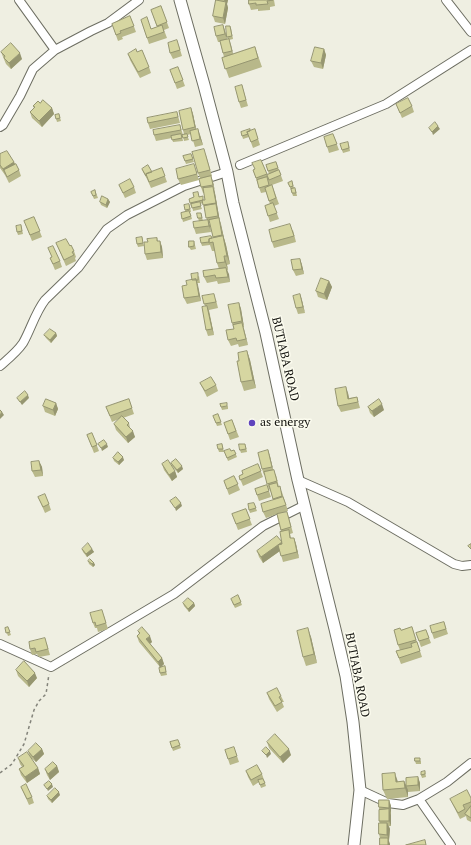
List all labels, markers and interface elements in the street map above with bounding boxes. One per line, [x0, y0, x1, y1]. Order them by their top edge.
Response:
street label: BUTIABA ROAD [268, 315, 302, 403]
place label: as energy [260, 416, 310, 430]
marker: as energy [247, 418, 257, 428]
street label: BUTIABA ROAD [342, 631, 372, 719]

